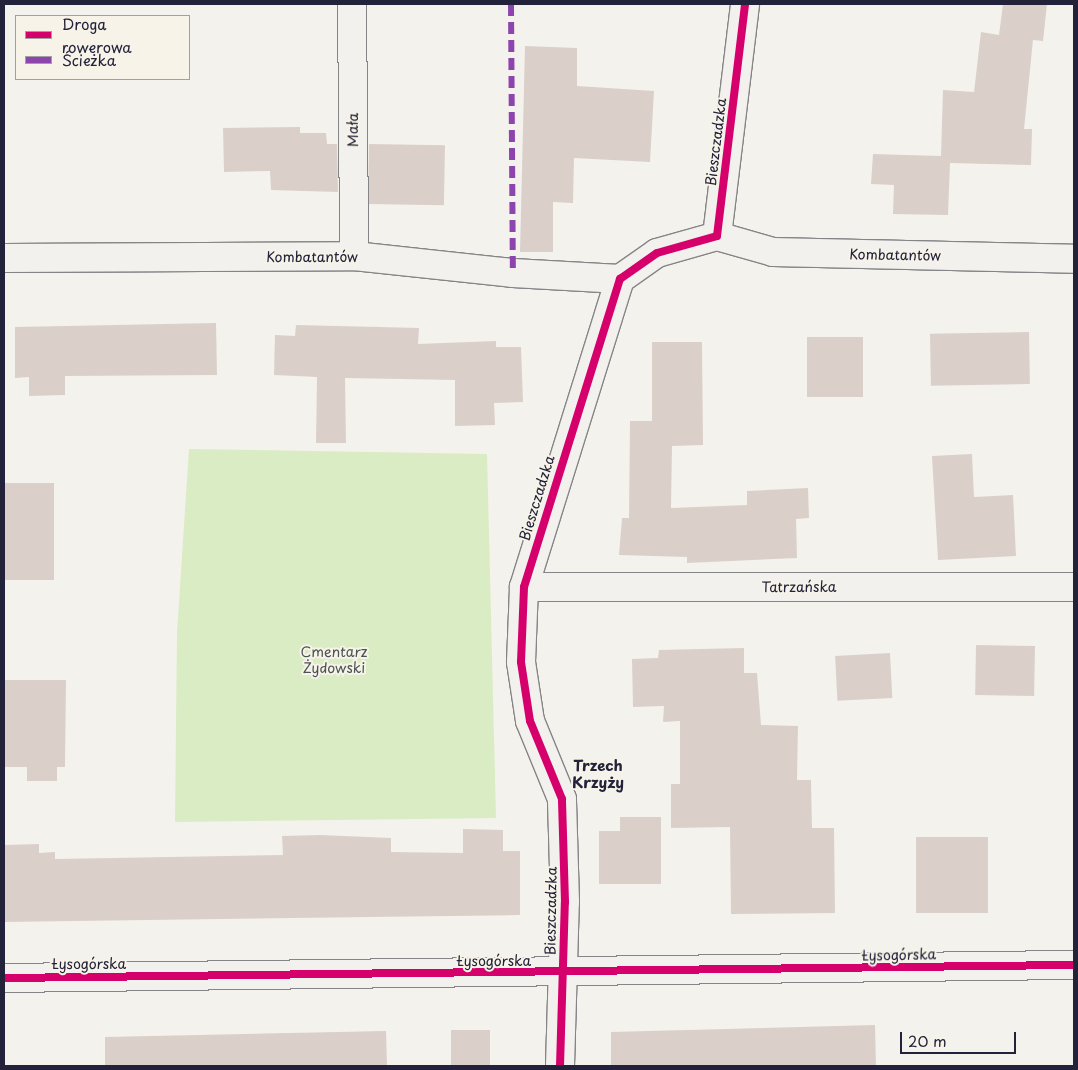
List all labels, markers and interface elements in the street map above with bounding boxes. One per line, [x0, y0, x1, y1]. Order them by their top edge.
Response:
text: Droga rowerowa [62, 12, 132, 58]
legend [15, 15, 190, 80]
text: Ścieżka [62, 48, 116, 71]
street label: Bieszczadzka [702, 97, 730, 187]
street label: Mała [345, 113, 361, 147]
street label: Kombatantów [849, 246, 941, 264]
street label: Kombatantów [266, 249, 358, 265]
street label: Bieszczadzka [516, 453, 558, 543]
street label: Tatrzańska [762, 579, 836, 595]
park label: Cmentarz Żydowski [301, 644, 367, 676]
district label: Trzech Krzyży [572, 755, 624, 790]
street label: Bieszczadzka [542, 867, 560, 955]
street label: Łysogórska [862, 946, 936, 964]
street label: Łysogórska [457, 953, 531, 969]
street label: Łysogórska [52, 956, 126, 972]
scale bar [903, 1022, 1019, 1054]
text: 20 m [908, 1029, 947, 1052]

